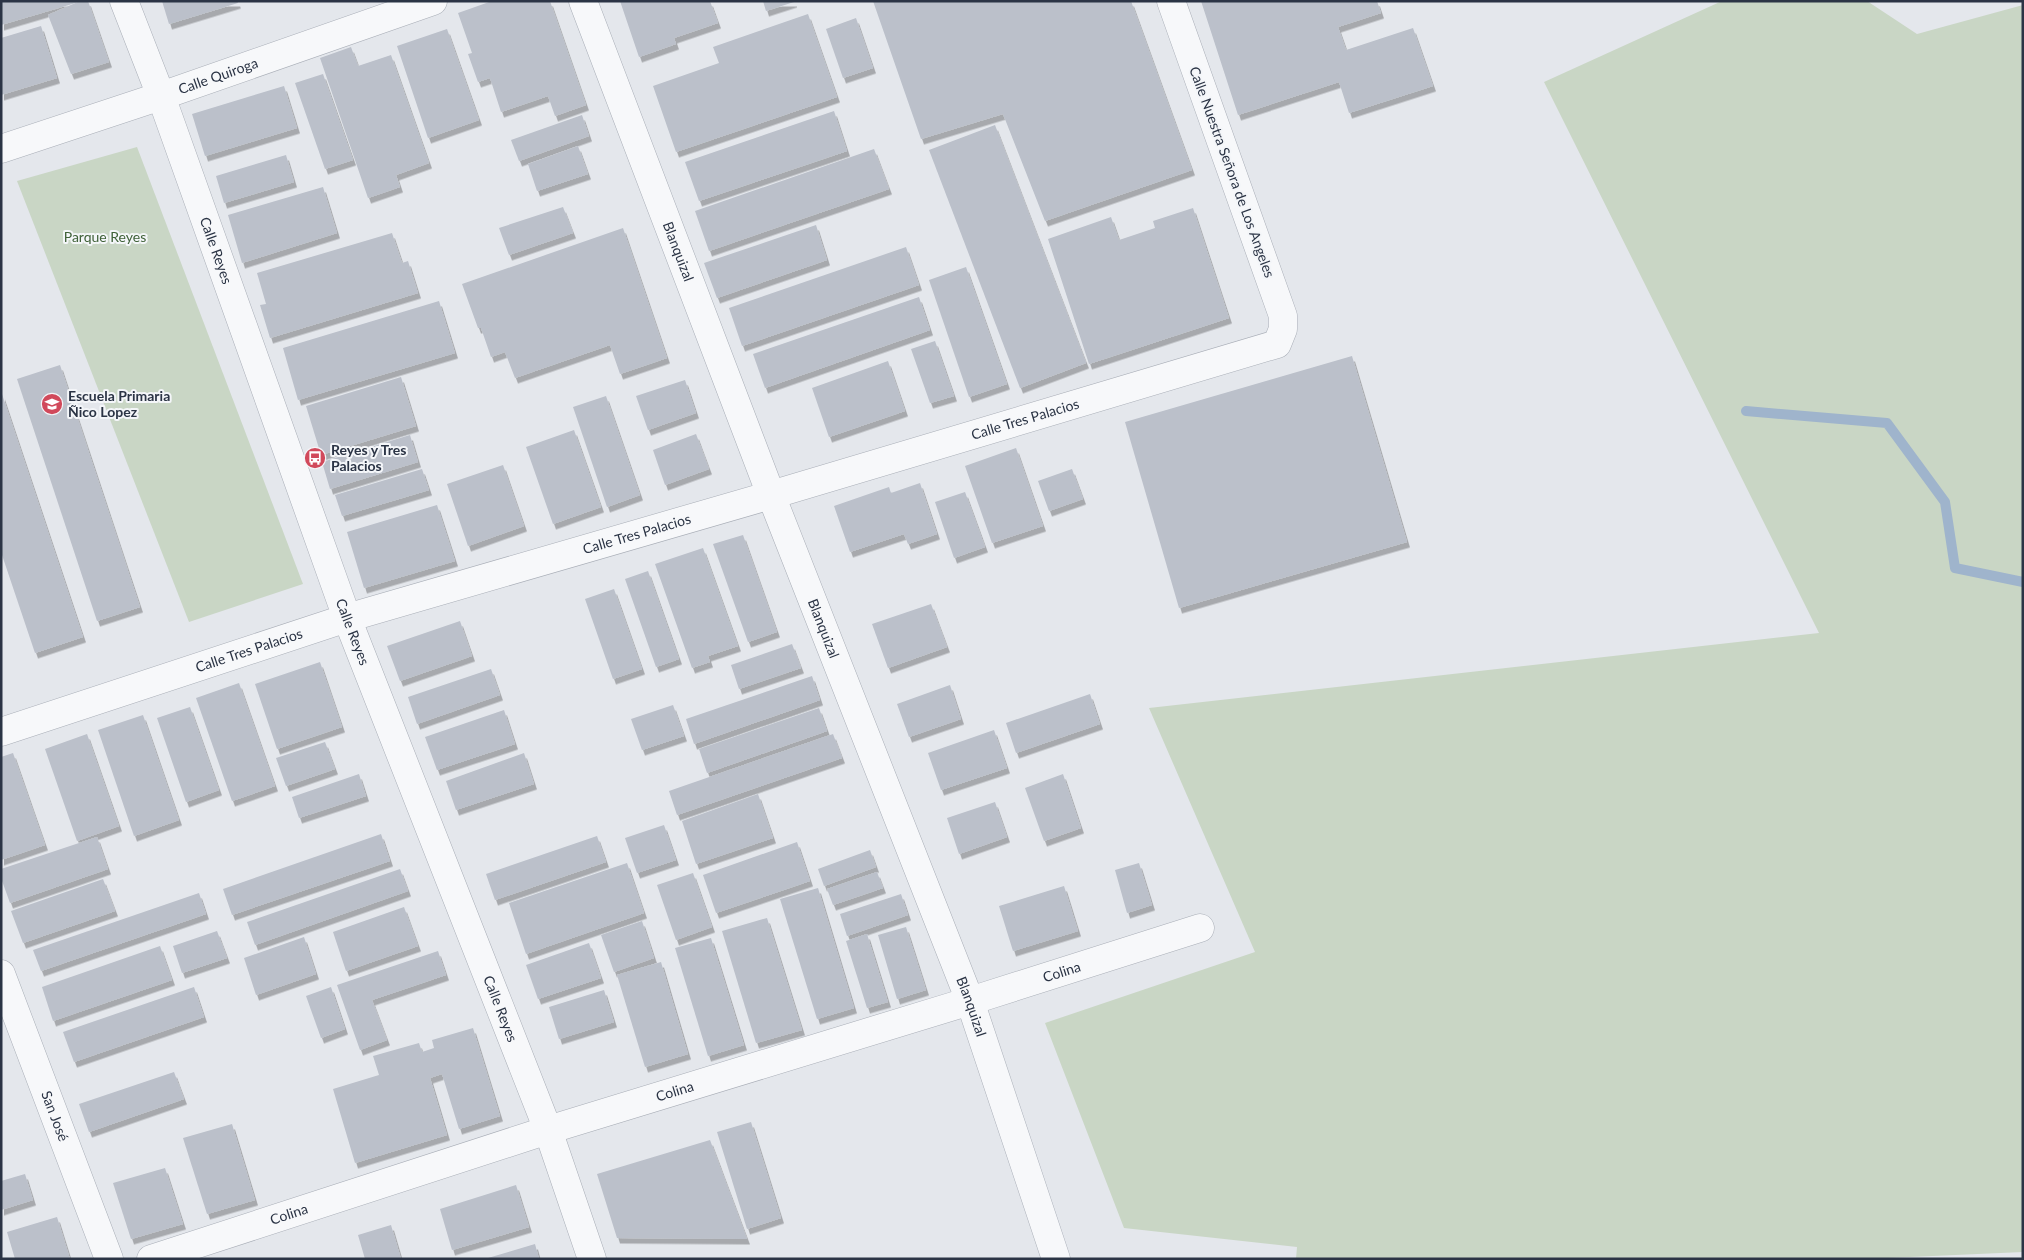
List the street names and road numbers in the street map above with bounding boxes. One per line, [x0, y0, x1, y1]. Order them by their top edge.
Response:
street label: Calle Quiroga [176, 54, 260, 97]
street label: Calle Nuestra Señora de Los Angeles [1186, 64, 1279, 280]
street label: Calle Reyes [197, 215, 236, 286]
street label: Blanquizal [660, 219, 698, 284]
street label: Calle Tres Palacios [969, 395, 1081, 443]
street label: Calle Tres Palacios [581, 510, 693, 557]
street label: Calle Reyes [333, 596, 374, 667]
street label: Blanquizal [805, 596, 843, 661]
street label: Calle Tres Palacios [193, 624, 304, 675]
street label: Colina [1041, 957, 1083, 985]
street label: Calle Reyes [480, 973, 522, 1044]
street label: Blanquizal [953, 974, 990, 1039]
street label: Colina [654, 1077, 696, 1105]
street label: San José [38, 1088, 73, 1144]
street label: Colina [268, 1200, 310, 1228]

